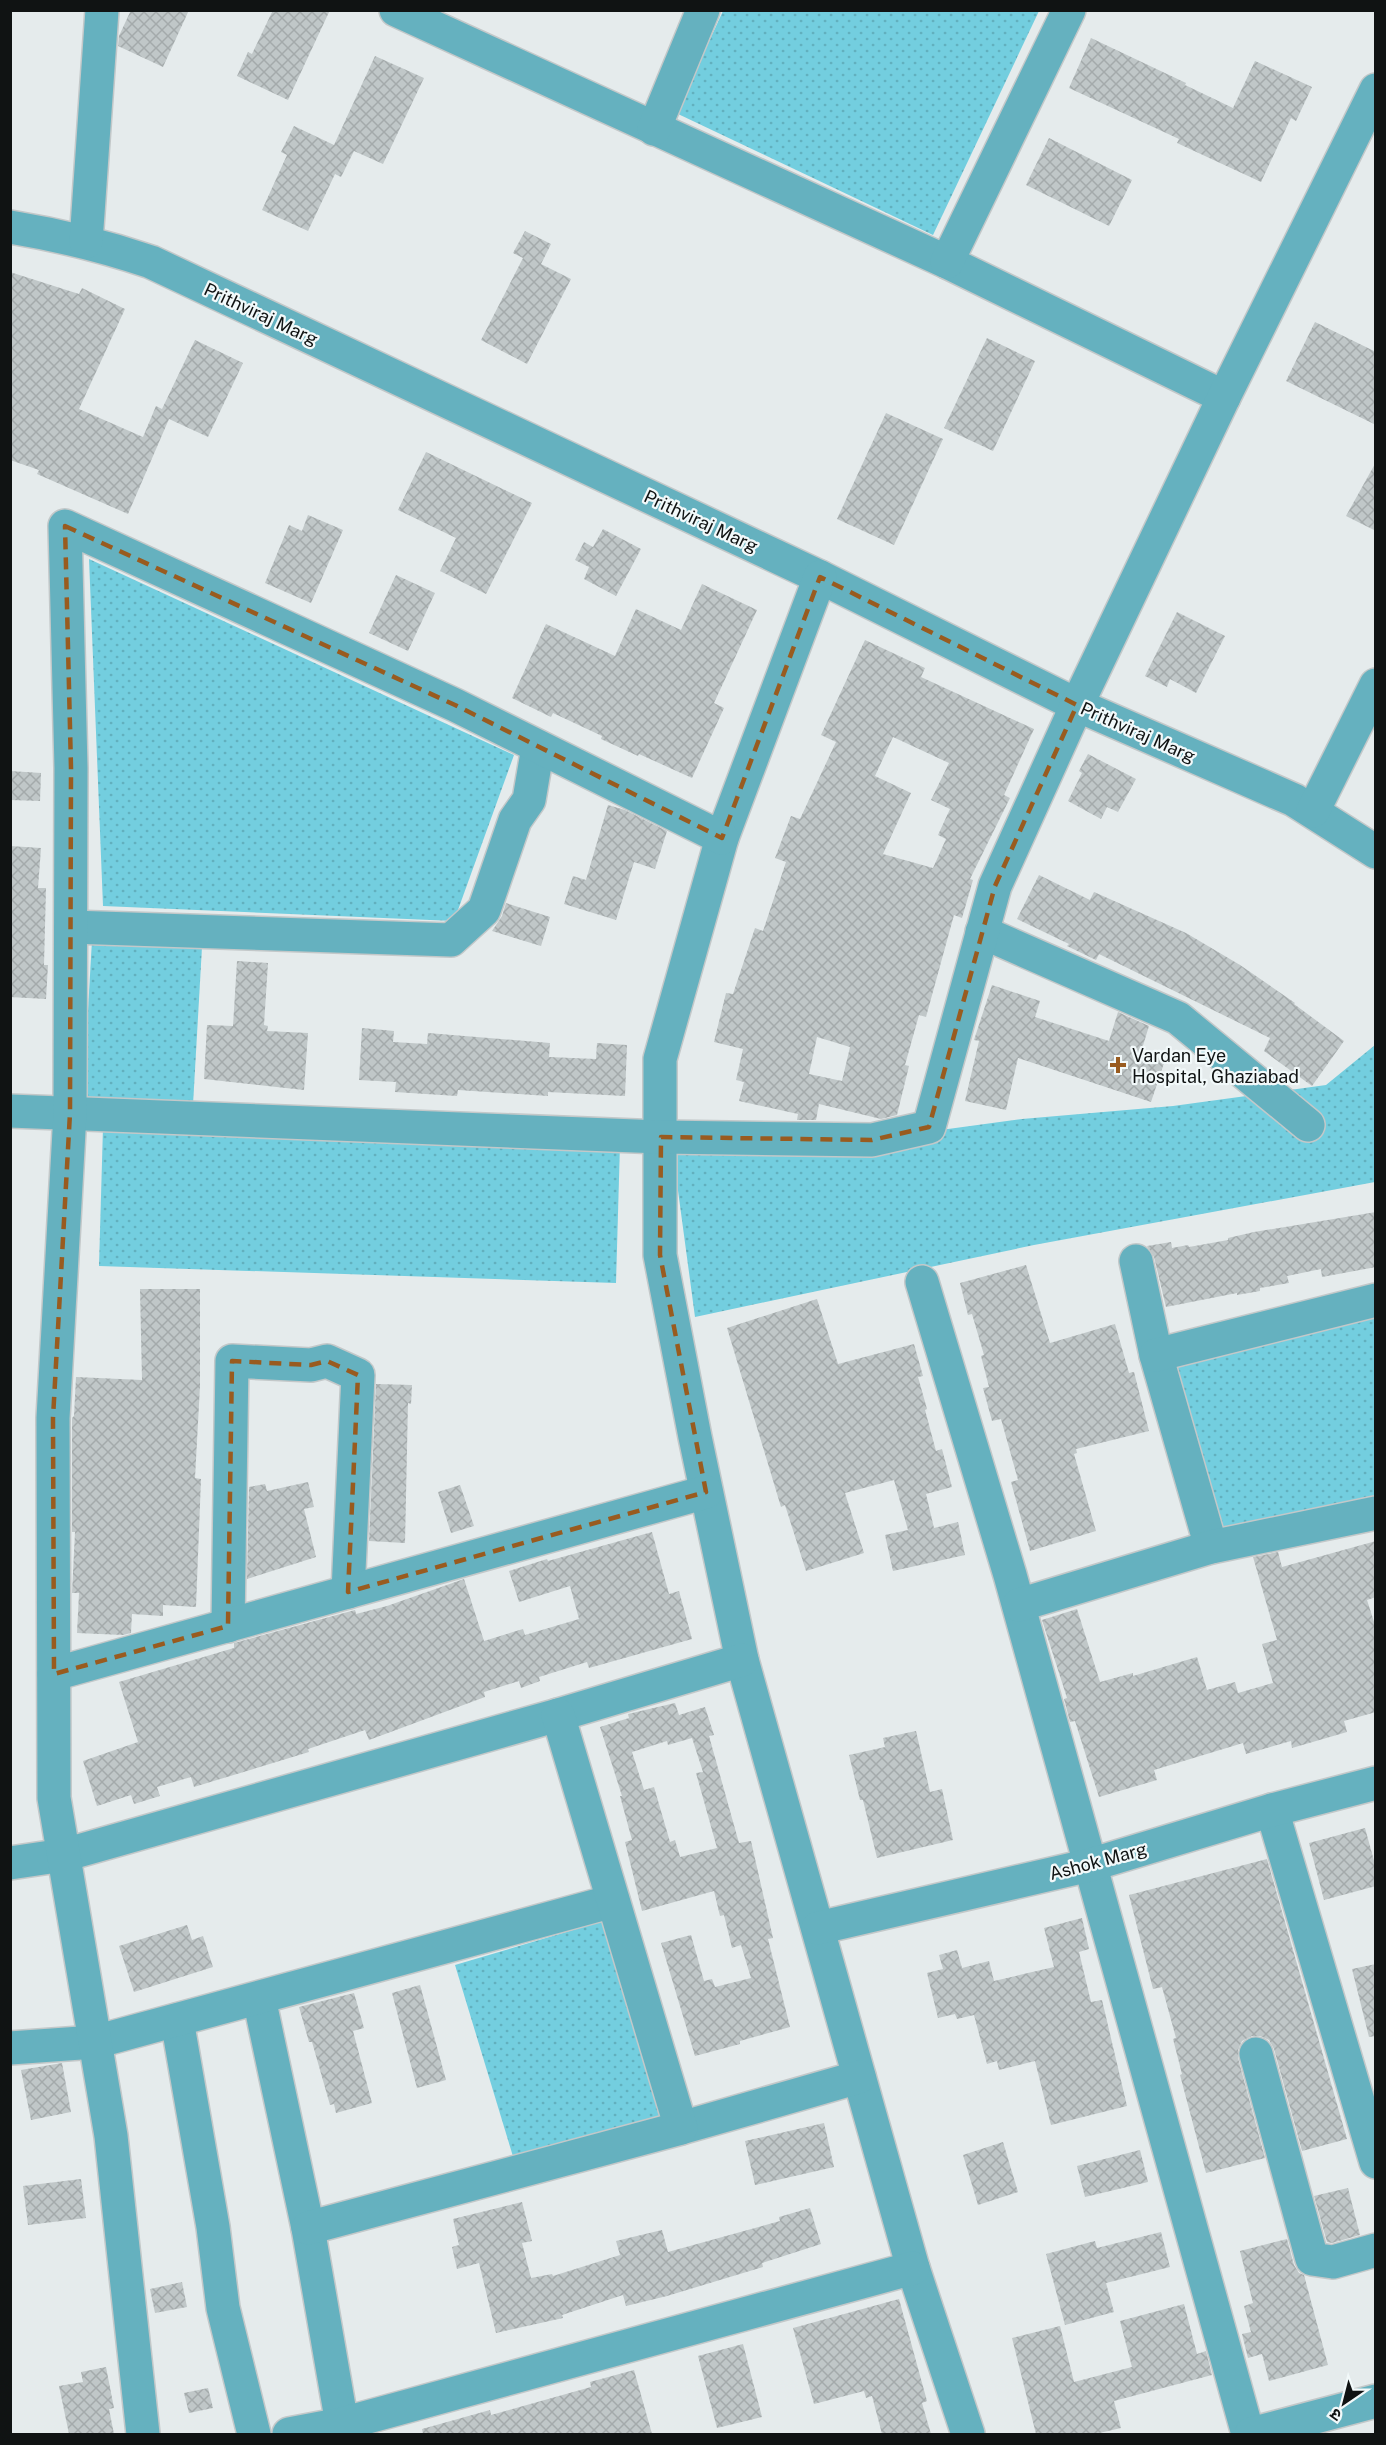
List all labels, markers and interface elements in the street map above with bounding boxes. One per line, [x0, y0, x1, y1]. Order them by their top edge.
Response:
street label: Prithviraj Marg [201, 278, 321, 350]
street label: Prithviraj Marg [641, 485, 761, 557]
street label: Prithviraj Marg [1077, 697, 1199, 767]
place label: Vardan Eye Hospital, Ghaziabad [1132, 1045, 1299, 1087]
marker: Vardan Eye Hospital, Ghaziabad [1109, 1056, 1127, 1074]
street label: Ashok Marg [1047, 1838, 1149, 1884]
north arrow [1314, 2373, 1374, 2433]
text: उ [1326, 2404, 1345, 2425]

